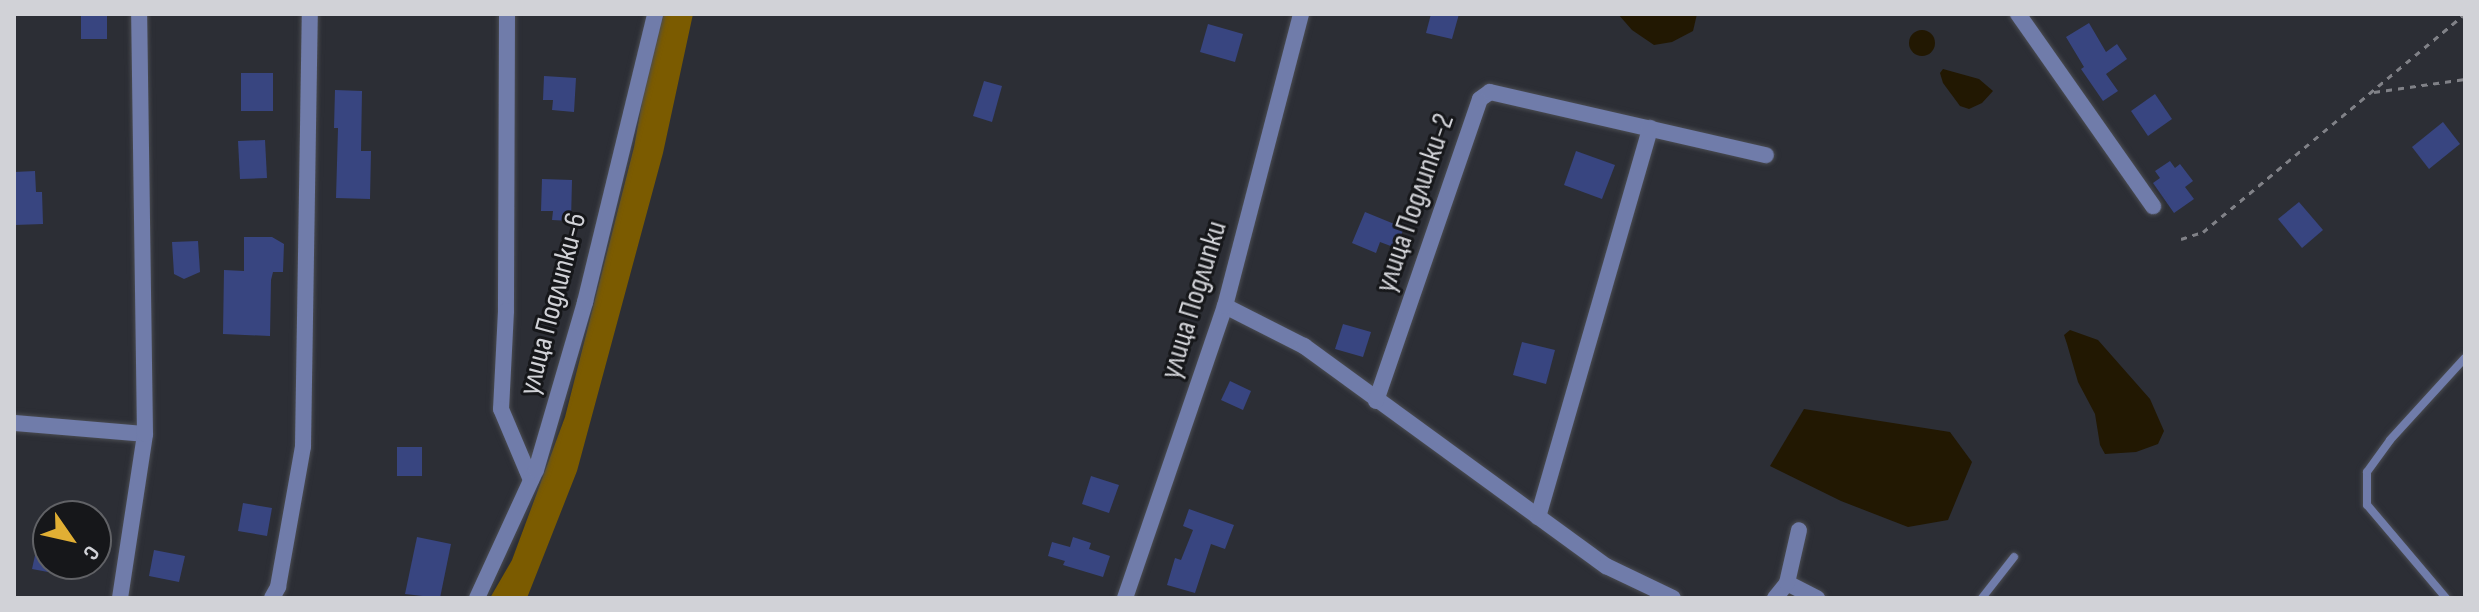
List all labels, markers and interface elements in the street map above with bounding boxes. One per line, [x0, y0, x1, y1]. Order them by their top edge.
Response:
street label: улица Подлипки-2 [1368, 109, 1462, 297]
street label: улица Подлипки-6 [511, 209, 595, 399]
street label: улица Подлипки [1153, 217, 1235, 383]
north arrow [32, 500, 112, 580]
text: С [76, 540, 105, 565]

